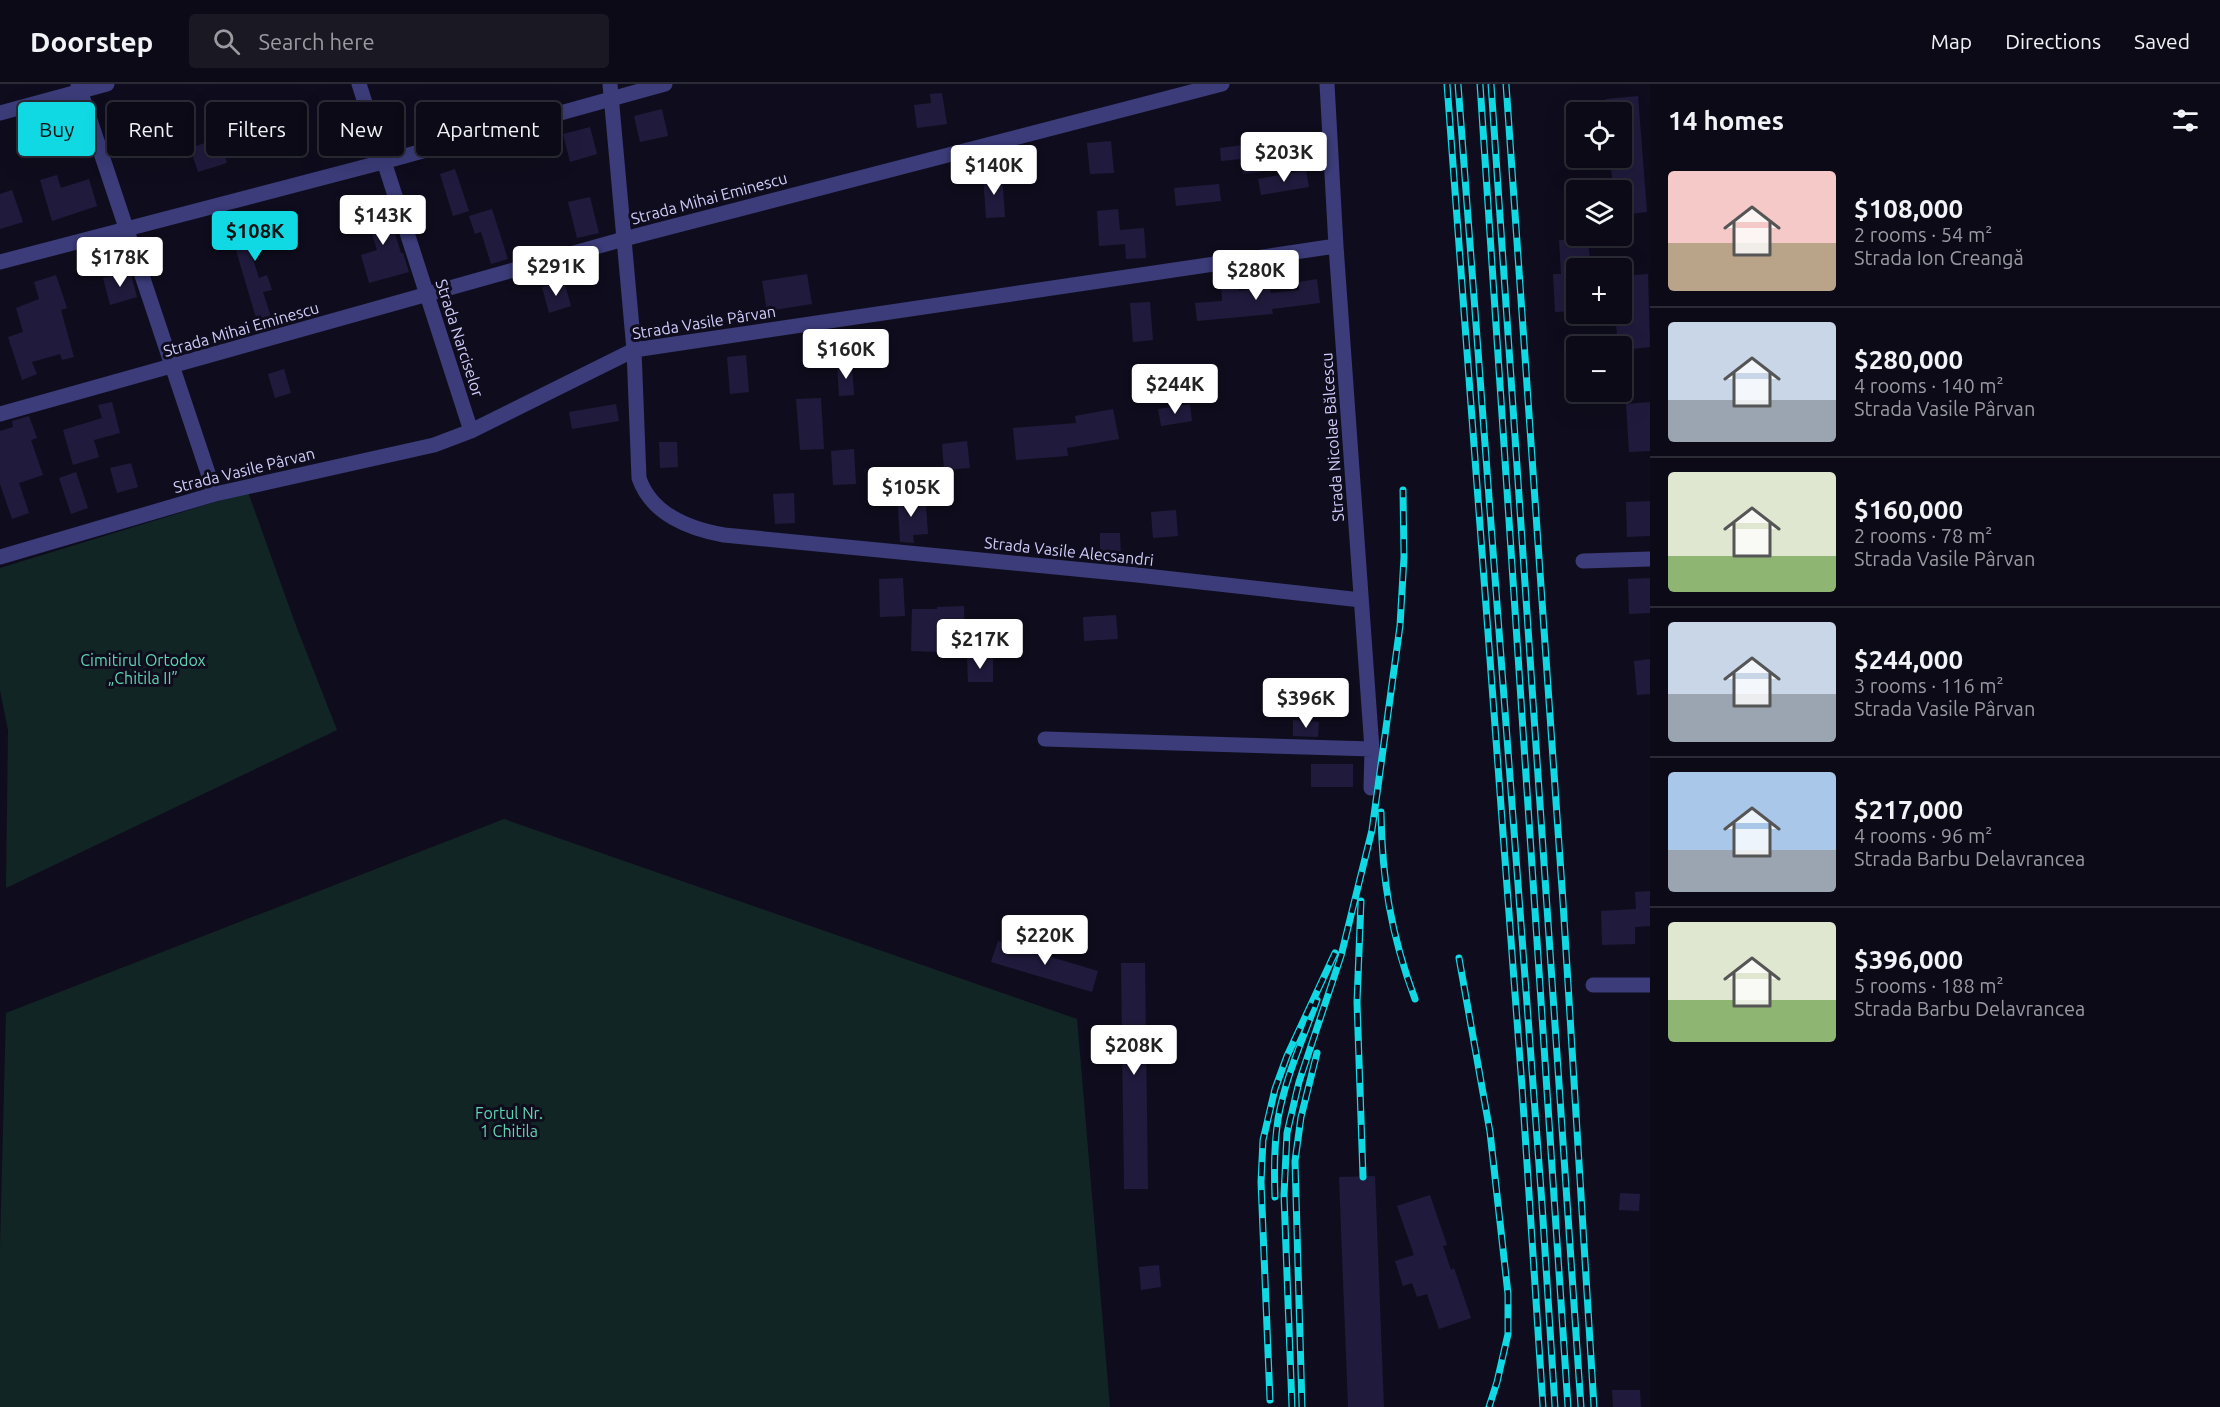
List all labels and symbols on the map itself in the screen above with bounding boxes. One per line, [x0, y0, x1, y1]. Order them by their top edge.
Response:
pin: $203K [1242, 132, 1326, 183]
pin: $140K [952, 145, 1036, 196]
street label: Strada Mihai Eminescu [629, 168, 789, 228]
pin: $143K [341, 195, 425, 246]
pin: $108K [213, 211, 297, 262]
pin: $178K [78, 237, 162, 288]
pin: $291K [514, 246, 598, 297]
pin: $280K [1214, 250, 1298, 301]
street label: Strada Narciselor [432, 277, 488, 399]
street label: Strada Mihai Eminescu [161, 298, 321, 360]
street label: Strada Vasile Pârvan [631, 302, 777, 342]
pin: $160K [804, 329, 888, 380]
street label: Strada Nicolae Bălcescu [1317, 352, 1347, 522]
pin: $244K [1133, 364, 1217, 415]
street label: Strada Vasile Pârvan [171, 444, 317, 496]
pin: $105K [869, 467, 953, 518]
street label: Strada Vasile Alecsandri [983, 533, 1155, 569]
pin: $217K [938, 619, 1022, 670]
park label: Cimitirul Ortodox „Chitila II” [80, 651, 206, 687]
pin: $396K [1264, 678, 1348, 729]
pin: $220K [1003, 915, 1087, 966]
pin: $208K [1092, 1025, 1176, 1076]
park label: Fortul Nr. 1 Chitila [475, 1104, 543, 1140]

